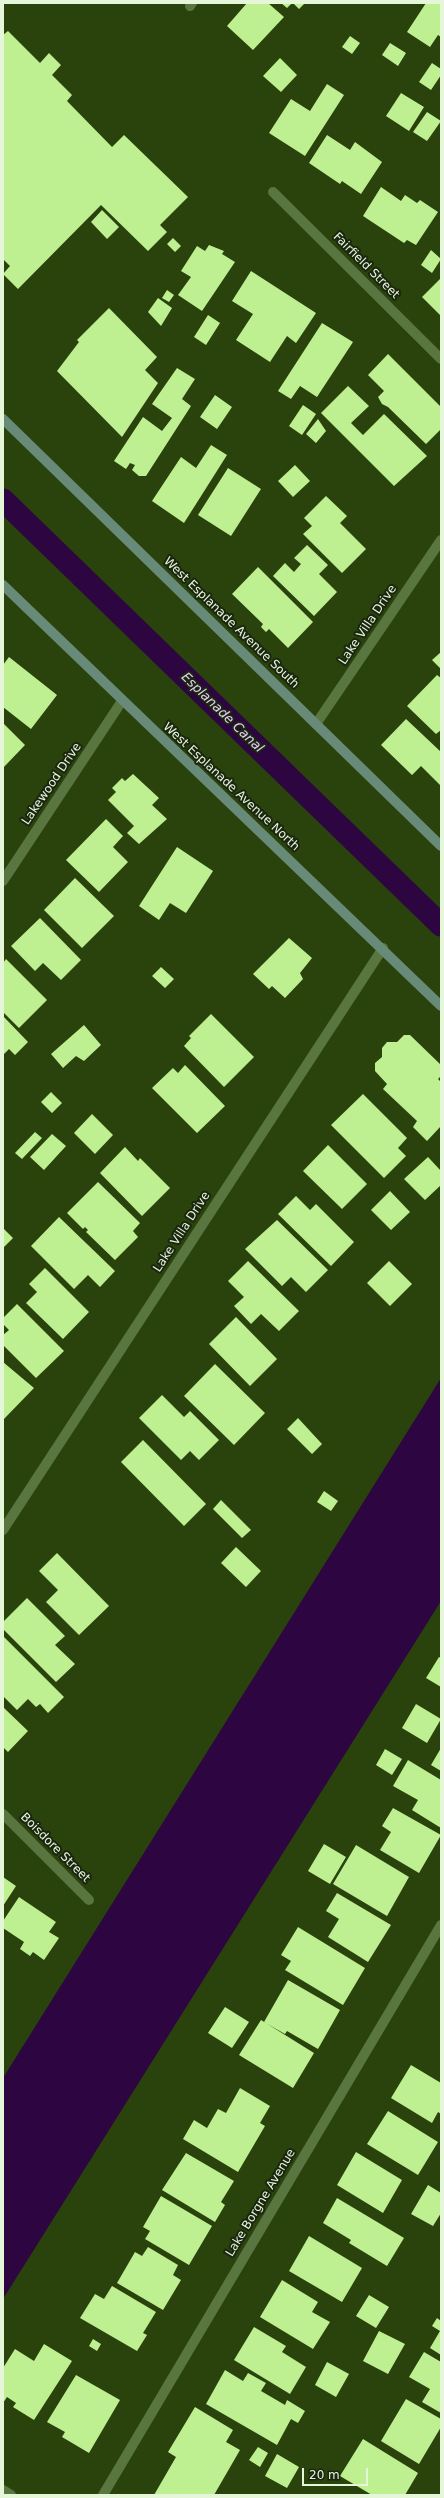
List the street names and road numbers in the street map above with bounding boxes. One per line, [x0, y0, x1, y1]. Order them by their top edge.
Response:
street label: Fairfield Street [330, 230, 402, 302]
street label: West Esplanade Avenue South [160, 554, 302, 692]
street label: Lake Villa Drive [336, 582, 400, 668]
street label: West Esplanade Avenue North [160, 720, 302, 854]
street label: Lakewood Drive [19, 740, 85, 828]
street label: Lake Villa Drive [151, 1189, 213, 1275]
street label: Boisdore Street [17, 1810, 93, 1886]
street label: Lake Borgne Avenue [223, 2147, 299, 2259]

